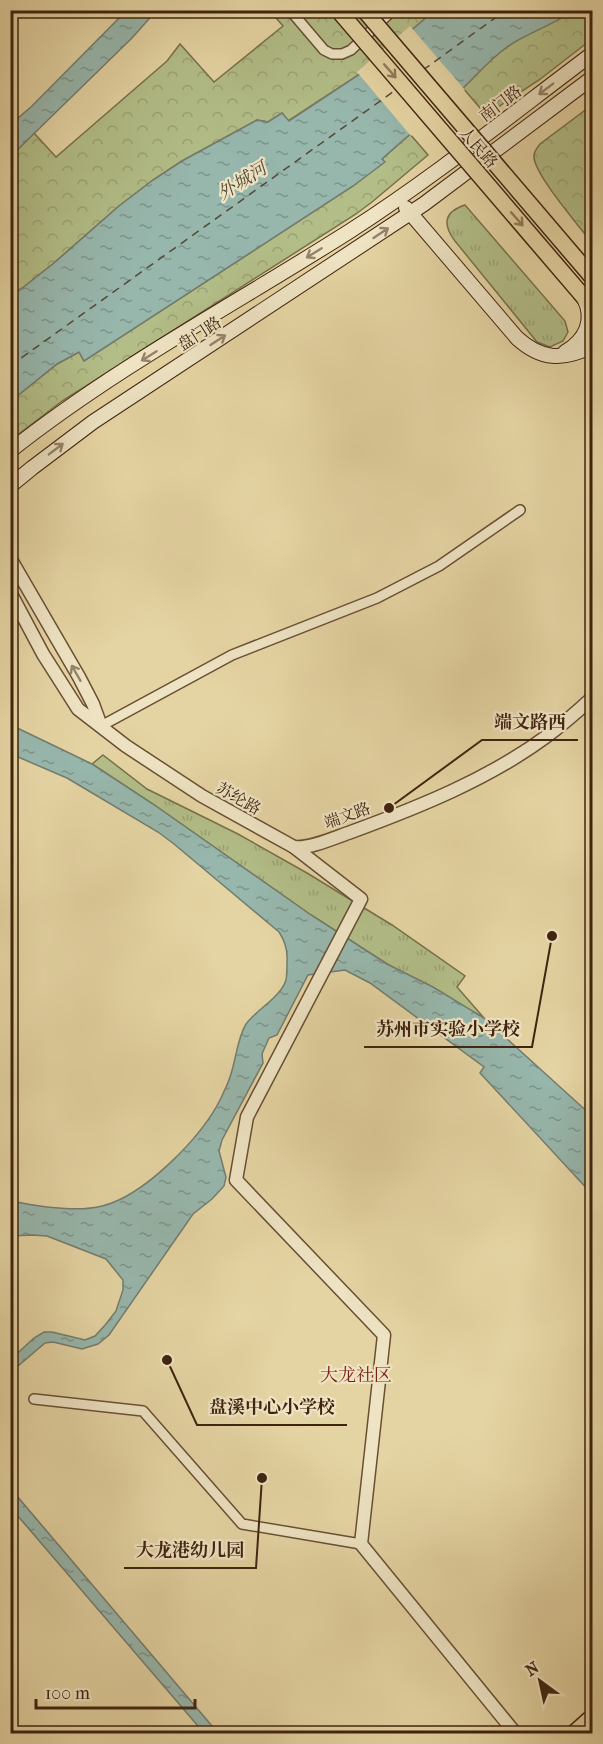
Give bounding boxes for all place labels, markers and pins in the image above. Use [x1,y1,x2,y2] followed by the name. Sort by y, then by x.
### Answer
[482,704,578,740] callout: 端文路西
[364,1011,532,1047] callout: 苏州市实验小学校
[197,1389,347,1425] callout: 盘溪中心小学校
[124,1532,256,1568] callout: 大龙港幼儿园

